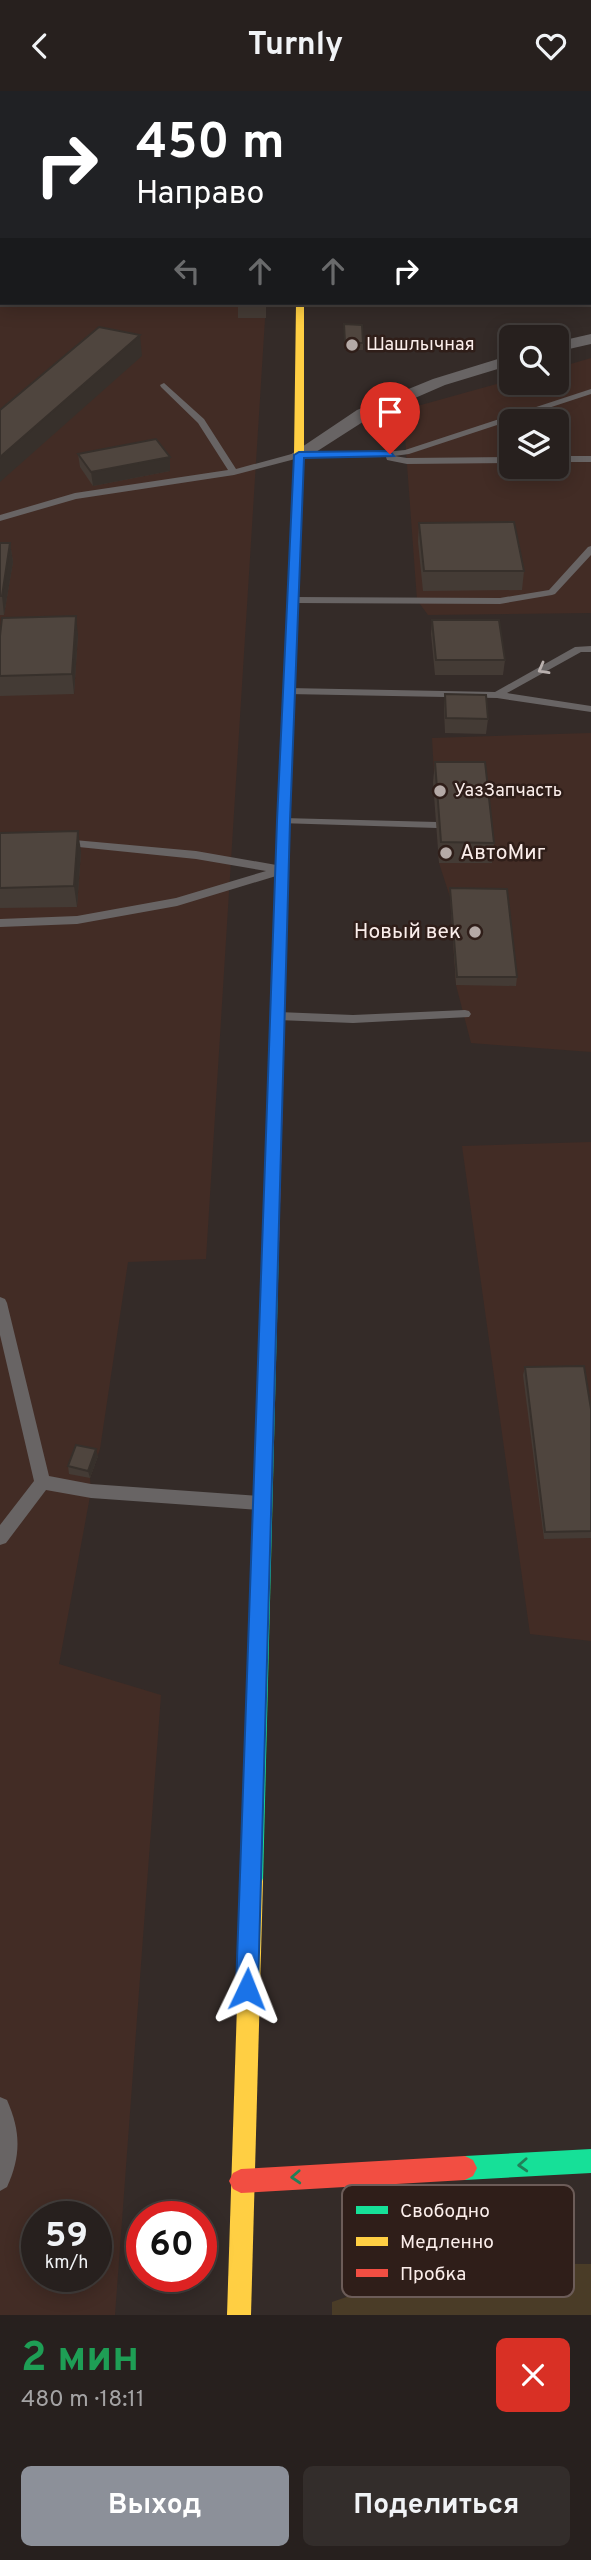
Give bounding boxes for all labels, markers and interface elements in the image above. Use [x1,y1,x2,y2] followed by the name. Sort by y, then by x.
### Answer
[248,26,343,66] text: Turnly
[21,27,59,65] icon: back
[532,27,570,65] icon: heart
[136,114,285,176] text: 450 m
[21,119,112,210] icon: right
[136,175,264,215] text: Направо
[168,252,206,290] icon: left
[241,252,279,290] icon: ahead
[314,252,352,290] icon: ahead
[387,252,425,290] icon: right
[499,325,569,479] map controls
[499,325,569,395] button: search
[366,334,475,357] place label: Шашлычная
[344,337,360,353] marker: Шашлычная
[360,382,420,454] pin
[371,393,409,431] icon: arrive
[499,409,569,479] button: layers
[538,661,551,674] one-way arrow
[454,780,562,803] place label: УазЗапчасть
[432,783,448,799] marker: УазЗапчасть
[460,840,546,867] place label: АвтоМиг
[438,845,454,861] marker: АвтоМиг
[354,919,461,946] place label: Новый век
[467,924,483,940] marker: Новый век
[210,1952,284,2026] position arrow
[517,2157,528,2172] one-way arrow
[290,2170,301,2185] one-way arrow
[342,2185,574,2297] legend
[400,2200,490,2224] text: Свободно
[126,2201,217,2292] speed limit sign: 60
[45,2215,88,2259] text: 59
[400,2231,494,2255] text: Медленно
[45,2252,88,2275] text: km/h
[400,2263,466,2287] text: Пробка
[21,2333,139,2386] text: 2 мин
[496,2338,570,2412] button: close
[21,2386,145,2415] text: 480 m · 18:11
[21,2466,289,2546] button: Выход
[303,2466,570,2546] button: Поделиться

